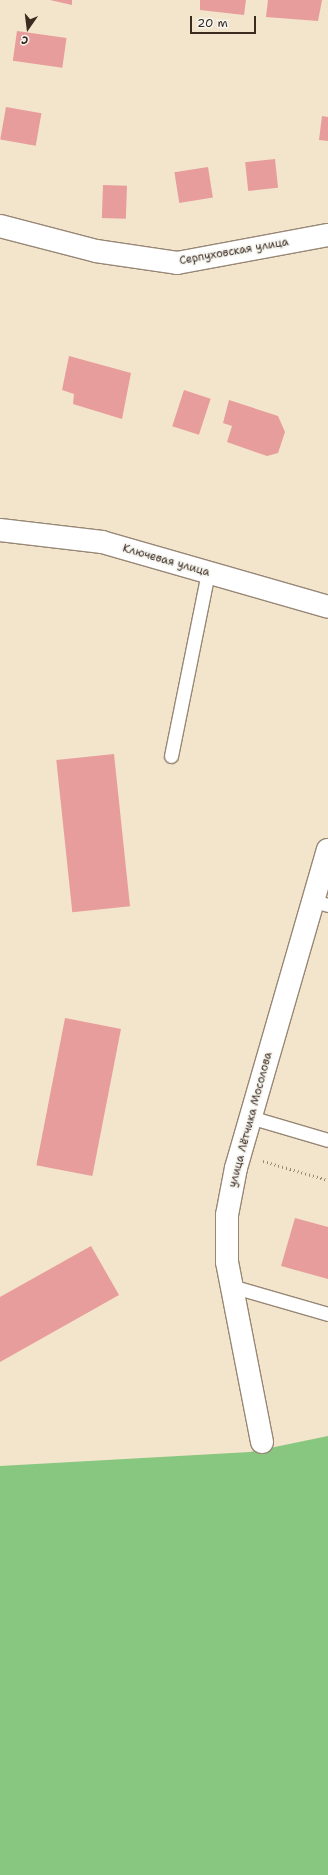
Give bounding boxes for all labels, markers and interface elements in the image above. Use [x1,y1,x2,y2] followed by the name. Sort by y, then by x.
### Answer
[8,8,48,48] north arrow
[192,8,258,34] scale bar
[197,15,228,31] text: 20 m
[20,32,30,48] text: С
[178,236,290,268] street label: Серпуховская улица
[121,542,211,580] street label: Ключевая улица
[227,1051,275,1189] street label: улица Лётчика Мосолова

